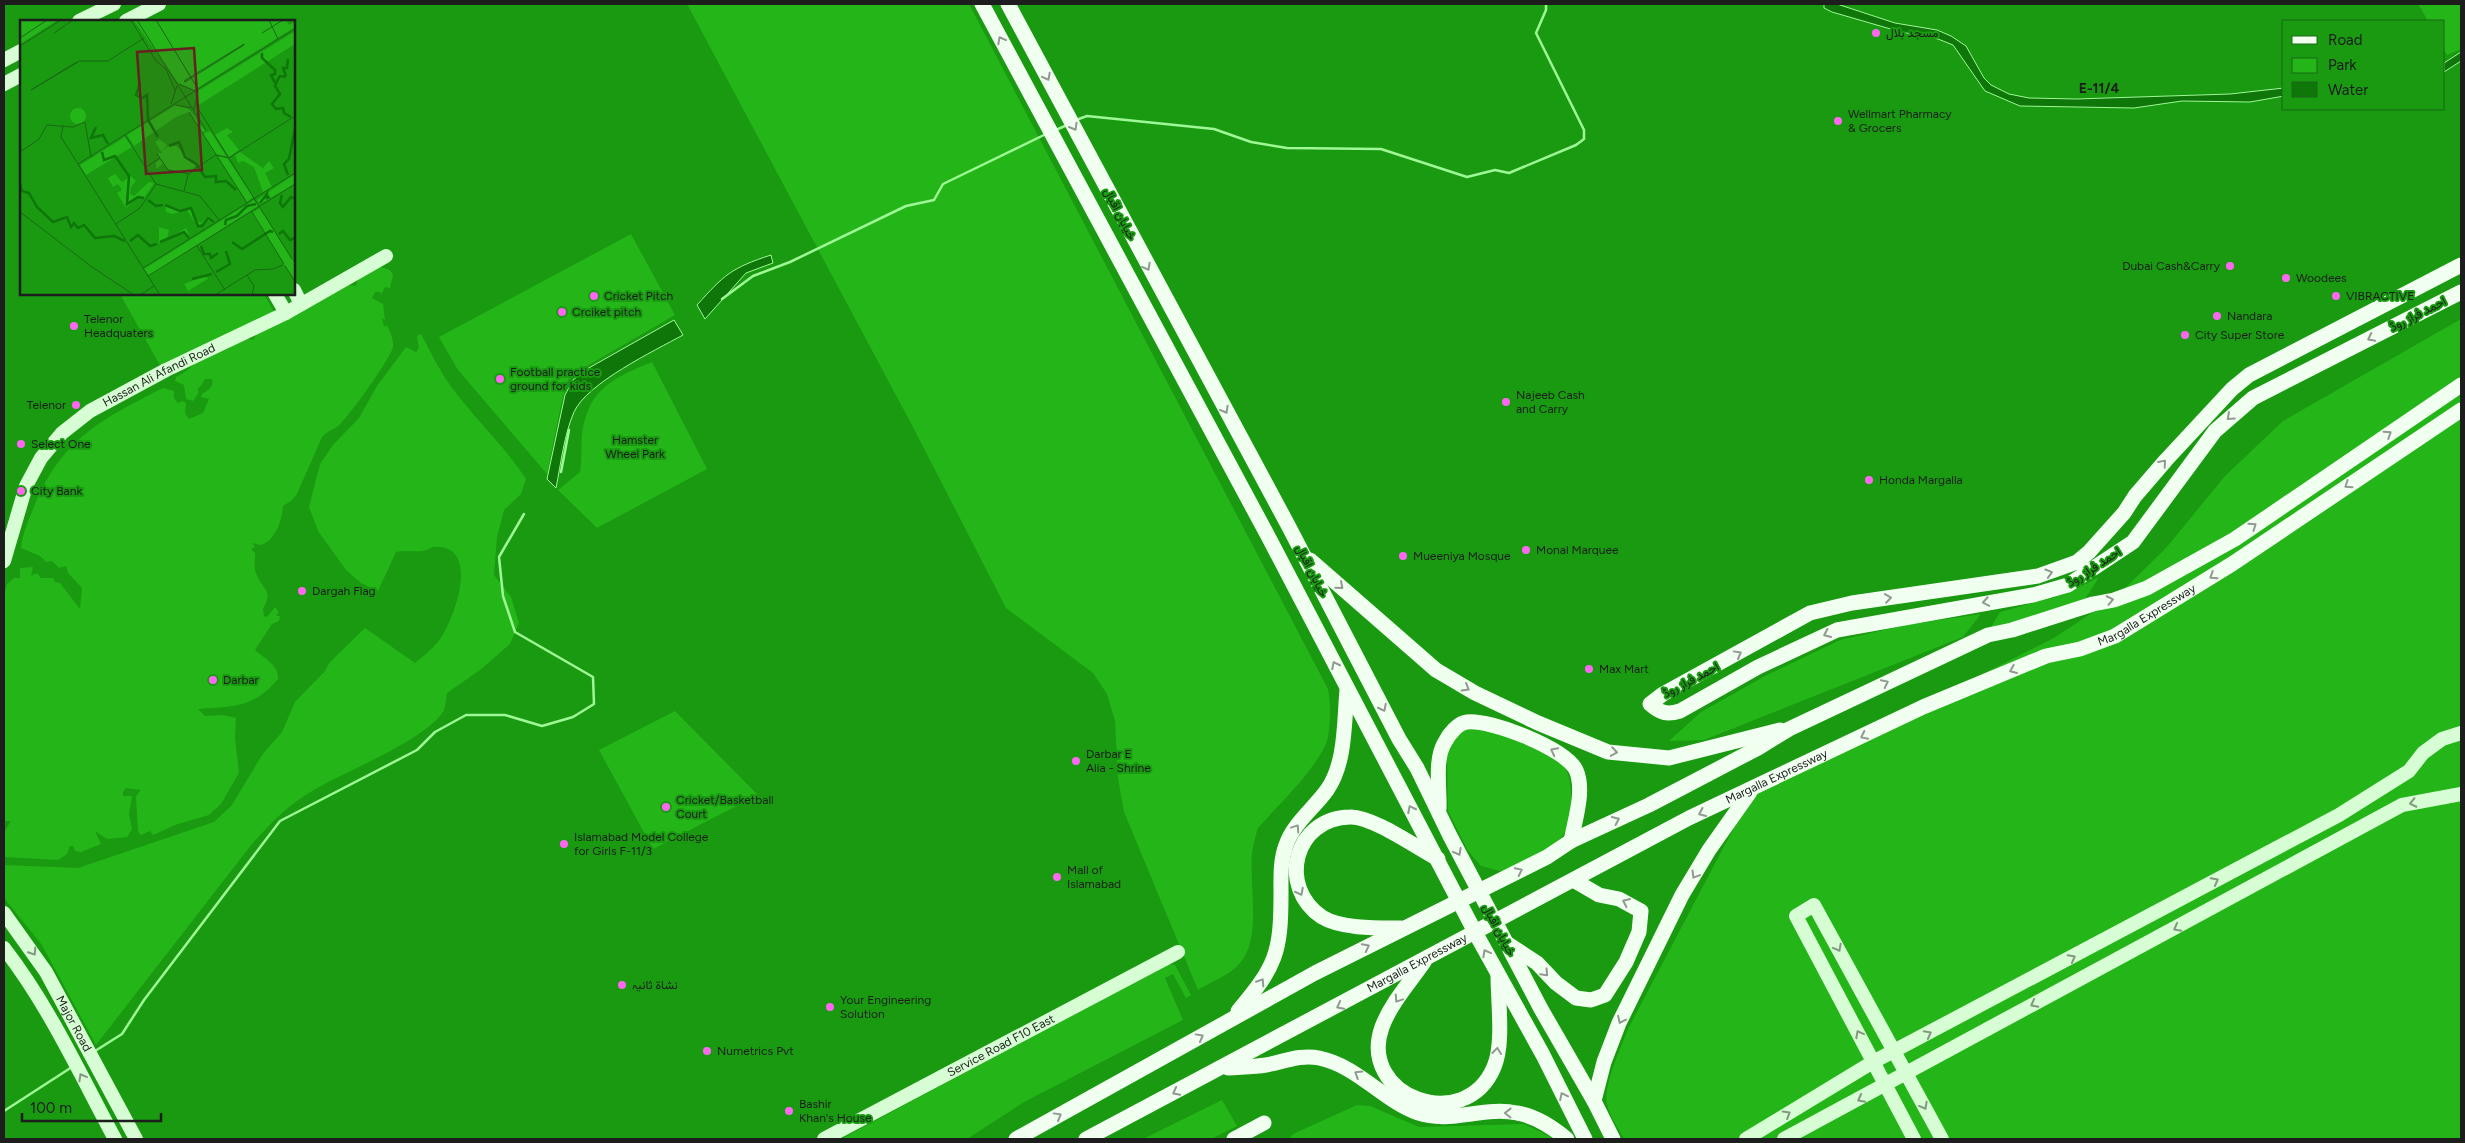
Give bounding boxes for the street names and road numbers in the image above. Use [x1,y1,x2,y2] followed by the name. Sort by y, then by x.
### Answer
[1100,186,1139,243] street label: خیابان اقبال
[2388,294,2449,335] street label: احمد فراز روڈ
[100,341,218,410] street label: Hassan Ali Afandi Road
[1292,543,1331,600] street label: خیابان اقبال
[2065,544,2124,590] street label: احمد فراز روڈ
[2096,581,2199,649] street label: Margalla Expressway
[1661,659,1722,701] street label: احمد فراز روڈ
[1723,746,1830,807] street label: Margalla Expressway
[1479,902,1518,959] street label: خیابان اقبال
[1365,930,1470,995] street label: Margalla Expressway
[53,993,94,1054] street label: Major Road
[945,1011,1057,1080] street label: Service Road F10 East

